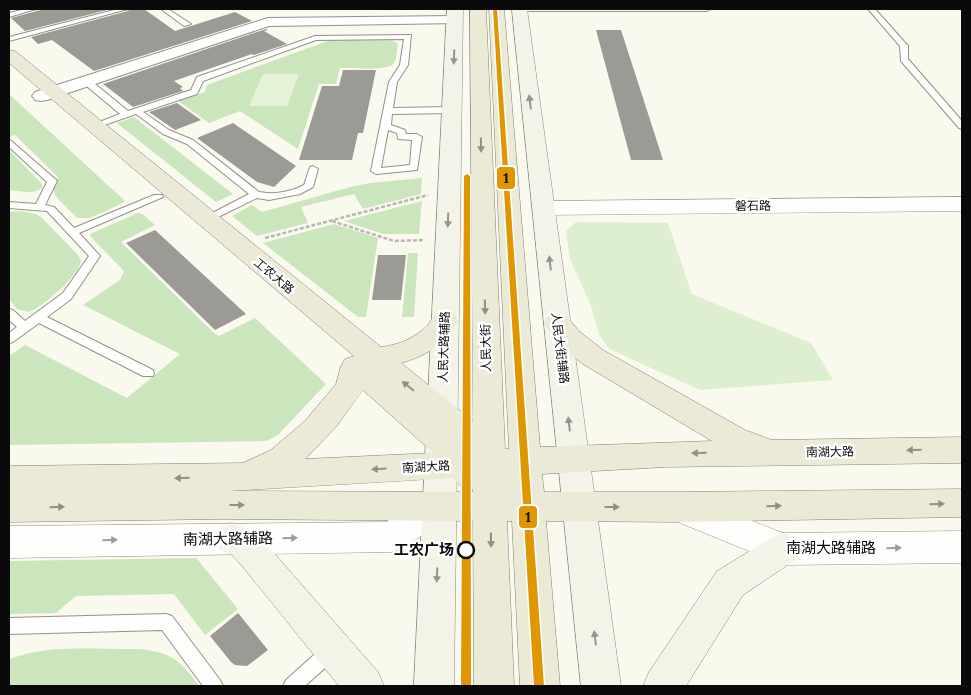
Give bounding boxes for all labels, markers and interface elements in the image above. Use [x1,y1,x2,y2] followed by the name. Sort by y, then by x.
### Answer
[449,50,457,66] one-way arrow
[526,93,534,109] one-way arrow
[477,137,485,153] one-way arrow
[496,166,516,190] line badge: 1
[503,169,509,187] text: 1
[735,198,771,213] street label: 磐石路
[444,212,452,228] one-way arrow
[251,254,298,297] street label: 工农大路
[546,255,554,271] one-way arrow
[481,300,489,316] one-way arrow
[435,311,452,383] street label: 人民大路辅路
[549,311,572,385] street label: 人民大街辅路
[478,324,493,372] street label: 人民大街
[402,381,415,392] one-way arrow
[565,416,573,432] one-way arrow
[806,444,854,459] street label: 南湖大路
[905,447,921,455] one-way arrow
[690,450,706,458] one-way arrow
[402,458,450,475] street label: 南湖大路
[371,465,387,473] one-way arrow
[173,474,189,482] one-way arrow
[929,499,945,507] one-way arrow
[230,501,246,509] one-way arrow
[766,502,782,510] one-way arrow
[50,503,66,511] one-way arrow
[604,503,620,511] one-way arrow
[518,505,538,529] line badge: 1
[525,508,531,526] text: 1
[183,528,273,549] street label: 南湖大路辅路
[487,532,495,548] one-way arrow
[282,534,298,542] one-way arrow
[102,536,118,544] one-way arrow
[786,538,876,557] street label: 南湖大路辅路
[394,540,454,559] place label: 工农广场
[457,541,475,559] marker: 工农广场
[886,544,902,552] one-way arrow
[433,567,441,583] one-way arrow
[591,630,599,646] one-way arrow

